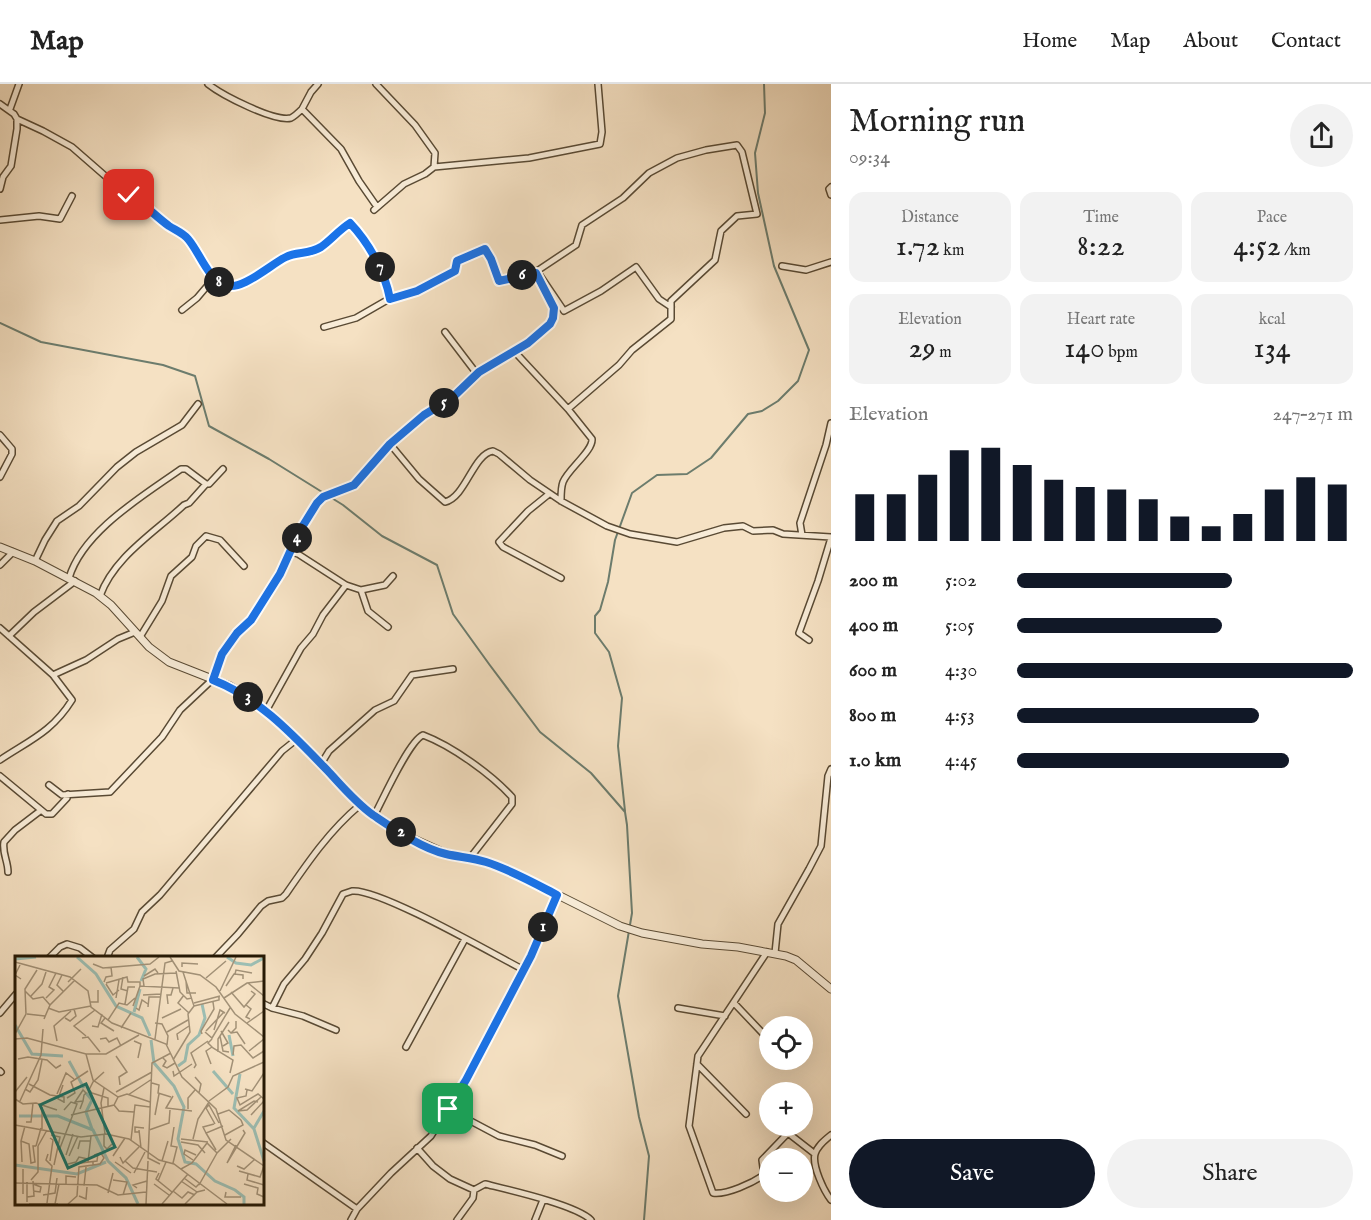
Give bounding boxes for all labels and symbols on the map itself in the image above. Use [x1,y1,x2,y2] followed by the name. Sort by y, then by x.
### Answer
[103,169,154,220] pin
[365,252,395,282] pin: 7
[507,260,537,290] pin: 6
[204,267,234,297] pin: 8
[429,388,459,418] pin: 5
[282,523,312,553] pin: 4
[233,682,263,712] pin: 3
[386,817,416,847] pin: 2
[528,912,558,942] pin: 1
[15,956,264,1205] inset map
[422,1083,473,1134] pin

